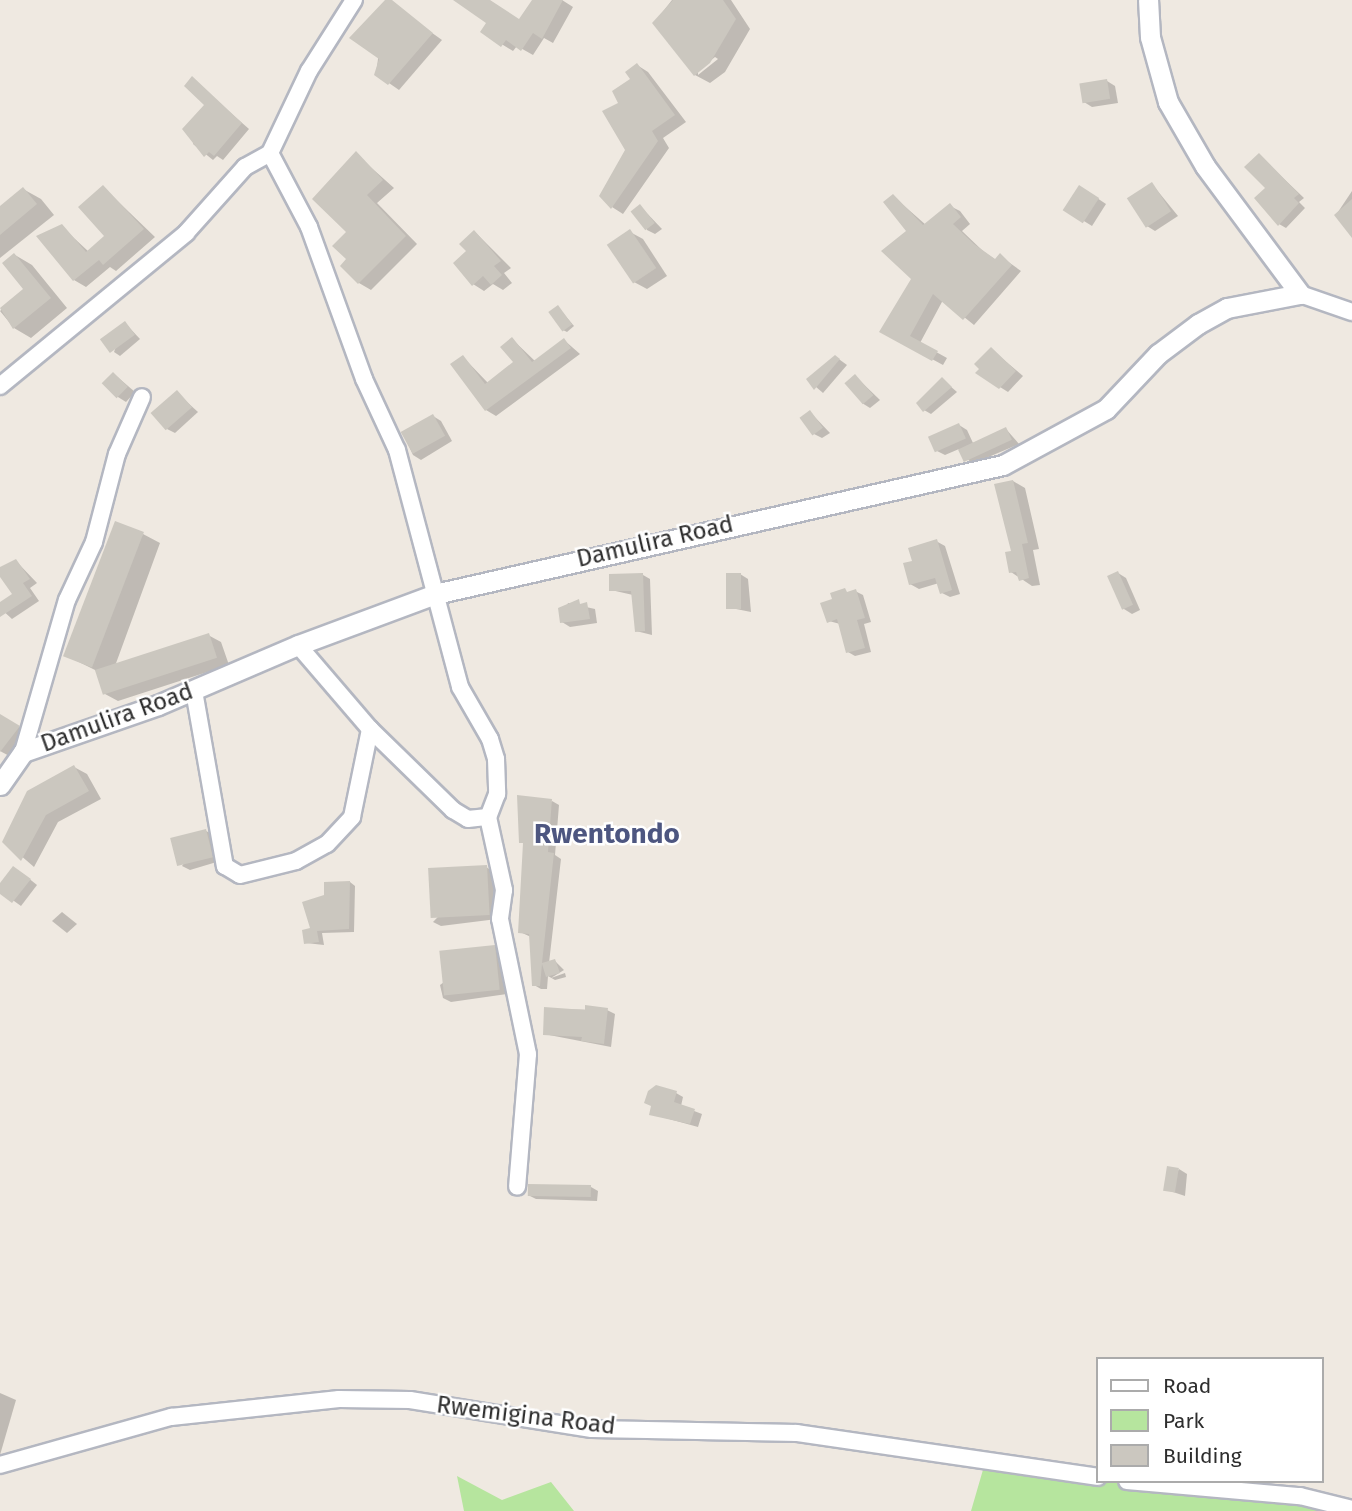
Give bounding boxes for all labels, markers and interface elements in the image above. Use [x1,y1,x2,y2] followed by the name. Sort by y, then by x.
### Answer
[574,510,736,574] street label: Damulira Road
[37,677,197,759] street label: Damulira Road
[534,817,680,851] district label: Rwentondo
[1096,1357,1324,1483] legend
[1163,1373,1211,1399] text: Road
[435,1391,617,1441] street label: Rwemigina Road
[1163,1408,1204,1434] text: Park
[1163,1443,1242,1469] text: Building

